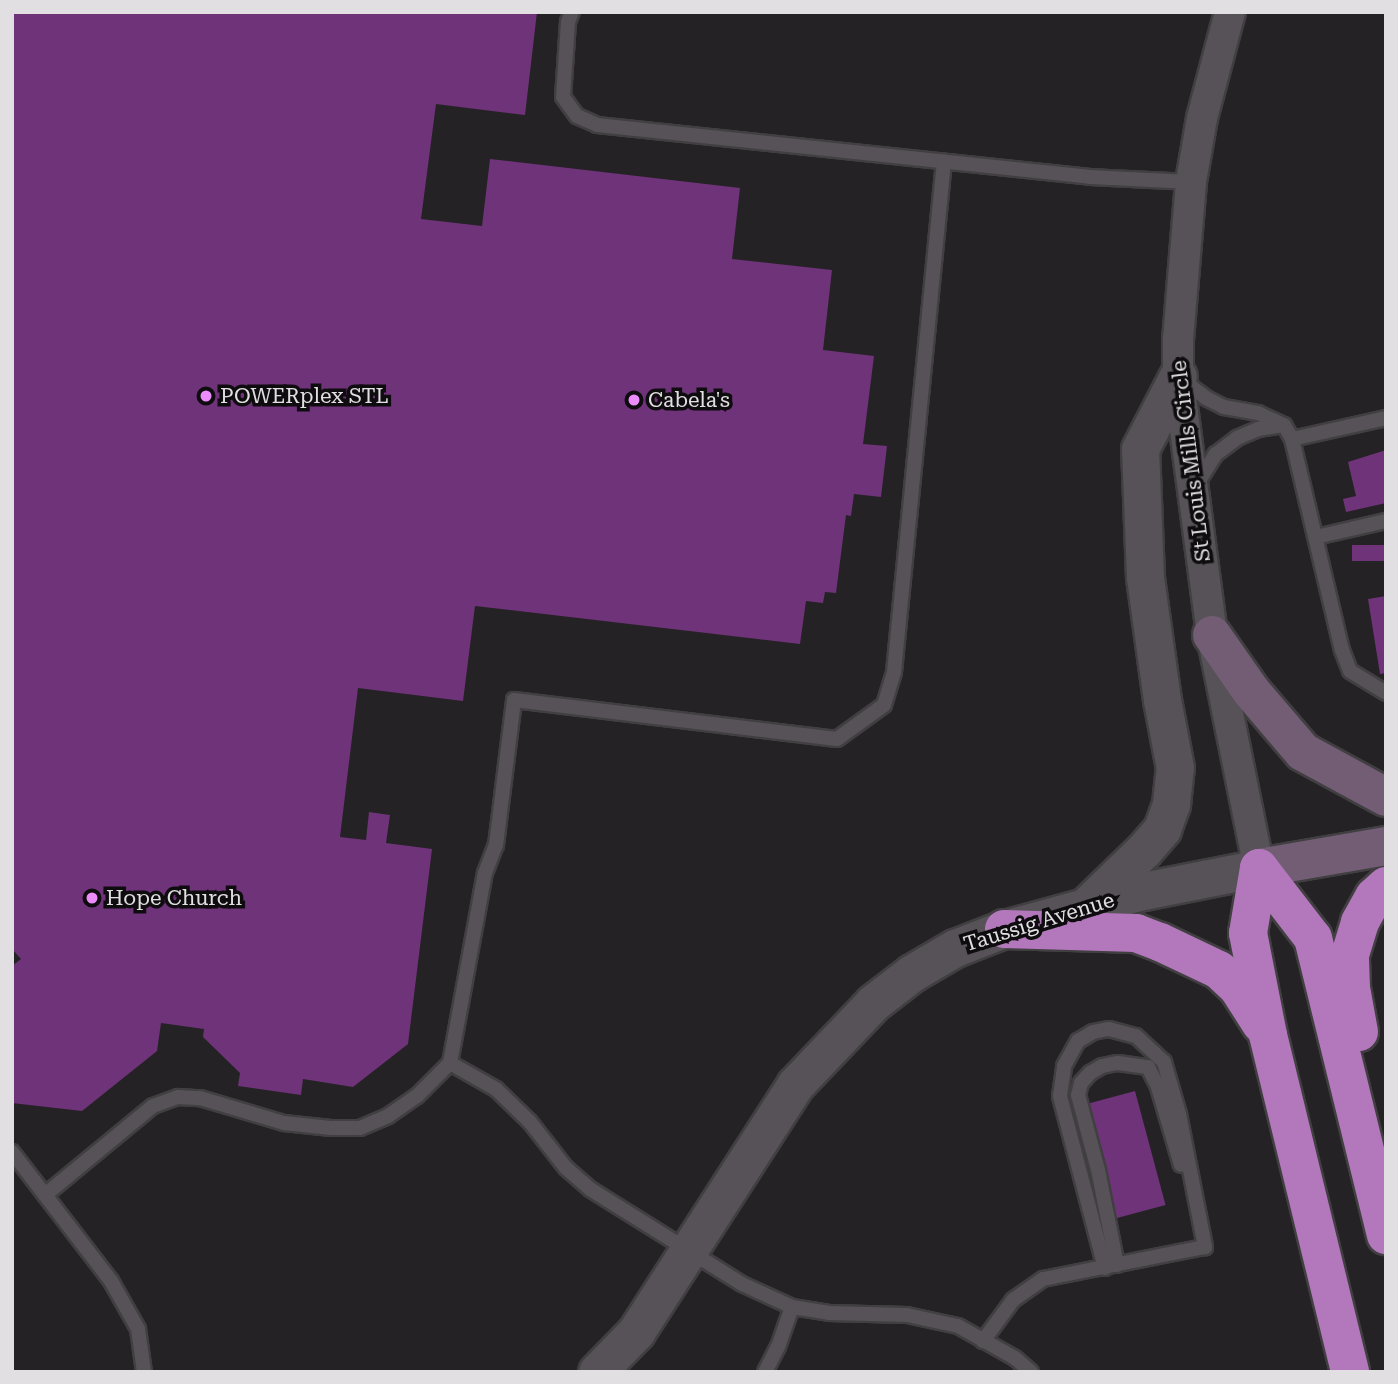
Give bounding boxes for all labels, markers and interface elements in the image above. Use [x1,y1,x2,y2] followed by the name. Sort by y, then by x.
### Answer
[1166,359,1216,563] street label: St Louis Mills Circle
[220,383,389,409] place label: POWERplex STL
[648,387,730,413] place label: Cabela's
[198,388,214,404] marker: POWERplex STL
[626,392,642,408] marker: Cabela's
[106,885,242,911] place label: Hope Church
[961,887,1117,957] street label: Taussig Avenue
[84,890,100,906] marker: Hope Church

